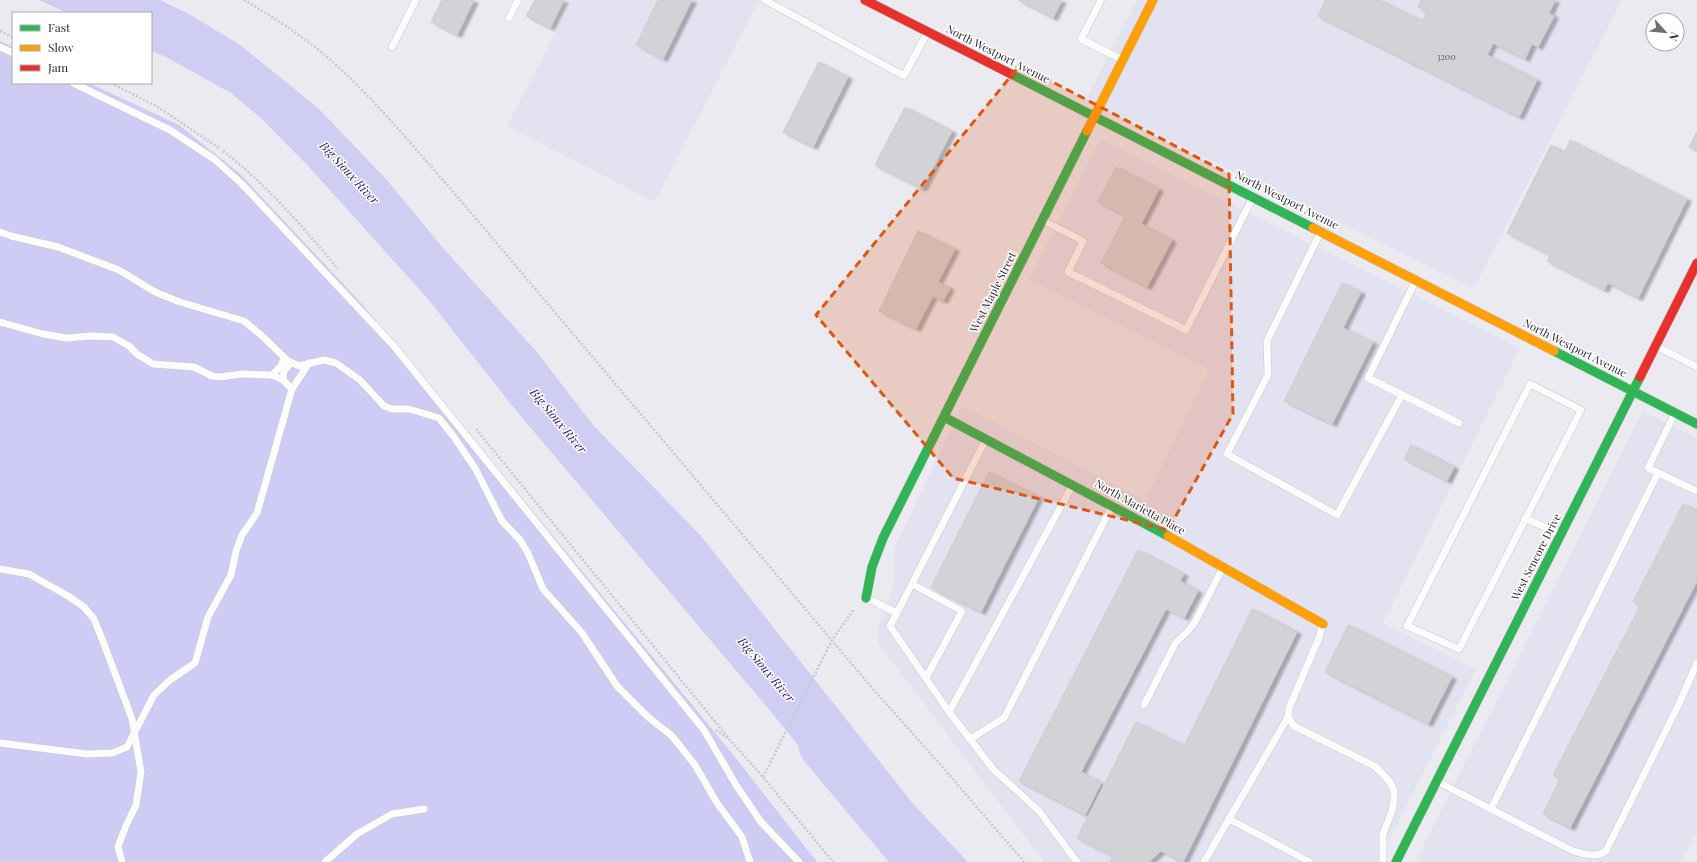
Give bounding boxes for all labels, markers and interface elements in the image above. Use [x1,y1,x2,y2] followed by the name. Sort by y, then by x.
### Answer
[12,12,152,84] legend
[1645,12,1685,52] north arrow
[48,19,71,35] text: Fast
[944,21,1053,86] street label: North Westport Avenue
[1666,30,1683,44] text: N
[48,39,74,55] text: Slow
[1436,50,1456,62] house number: 3200
[47,59,69,75] text: Jam
[316,137,384,208] water label: Big Sioux River
[1233,167,1342,232] street label: North Westport Avenue
[965,249,1019,335] street label: West Maple Street
[1521,315,1630,380] street label: North Westport Avenue
[526,384,591,457] water label: Big Sioux River
[1092,475,1189,538] street label: North Marietta Place
[1507,510,1564,604] street label: West Sencore Drive
[734,633,799,706] water label: Big Sioux River

